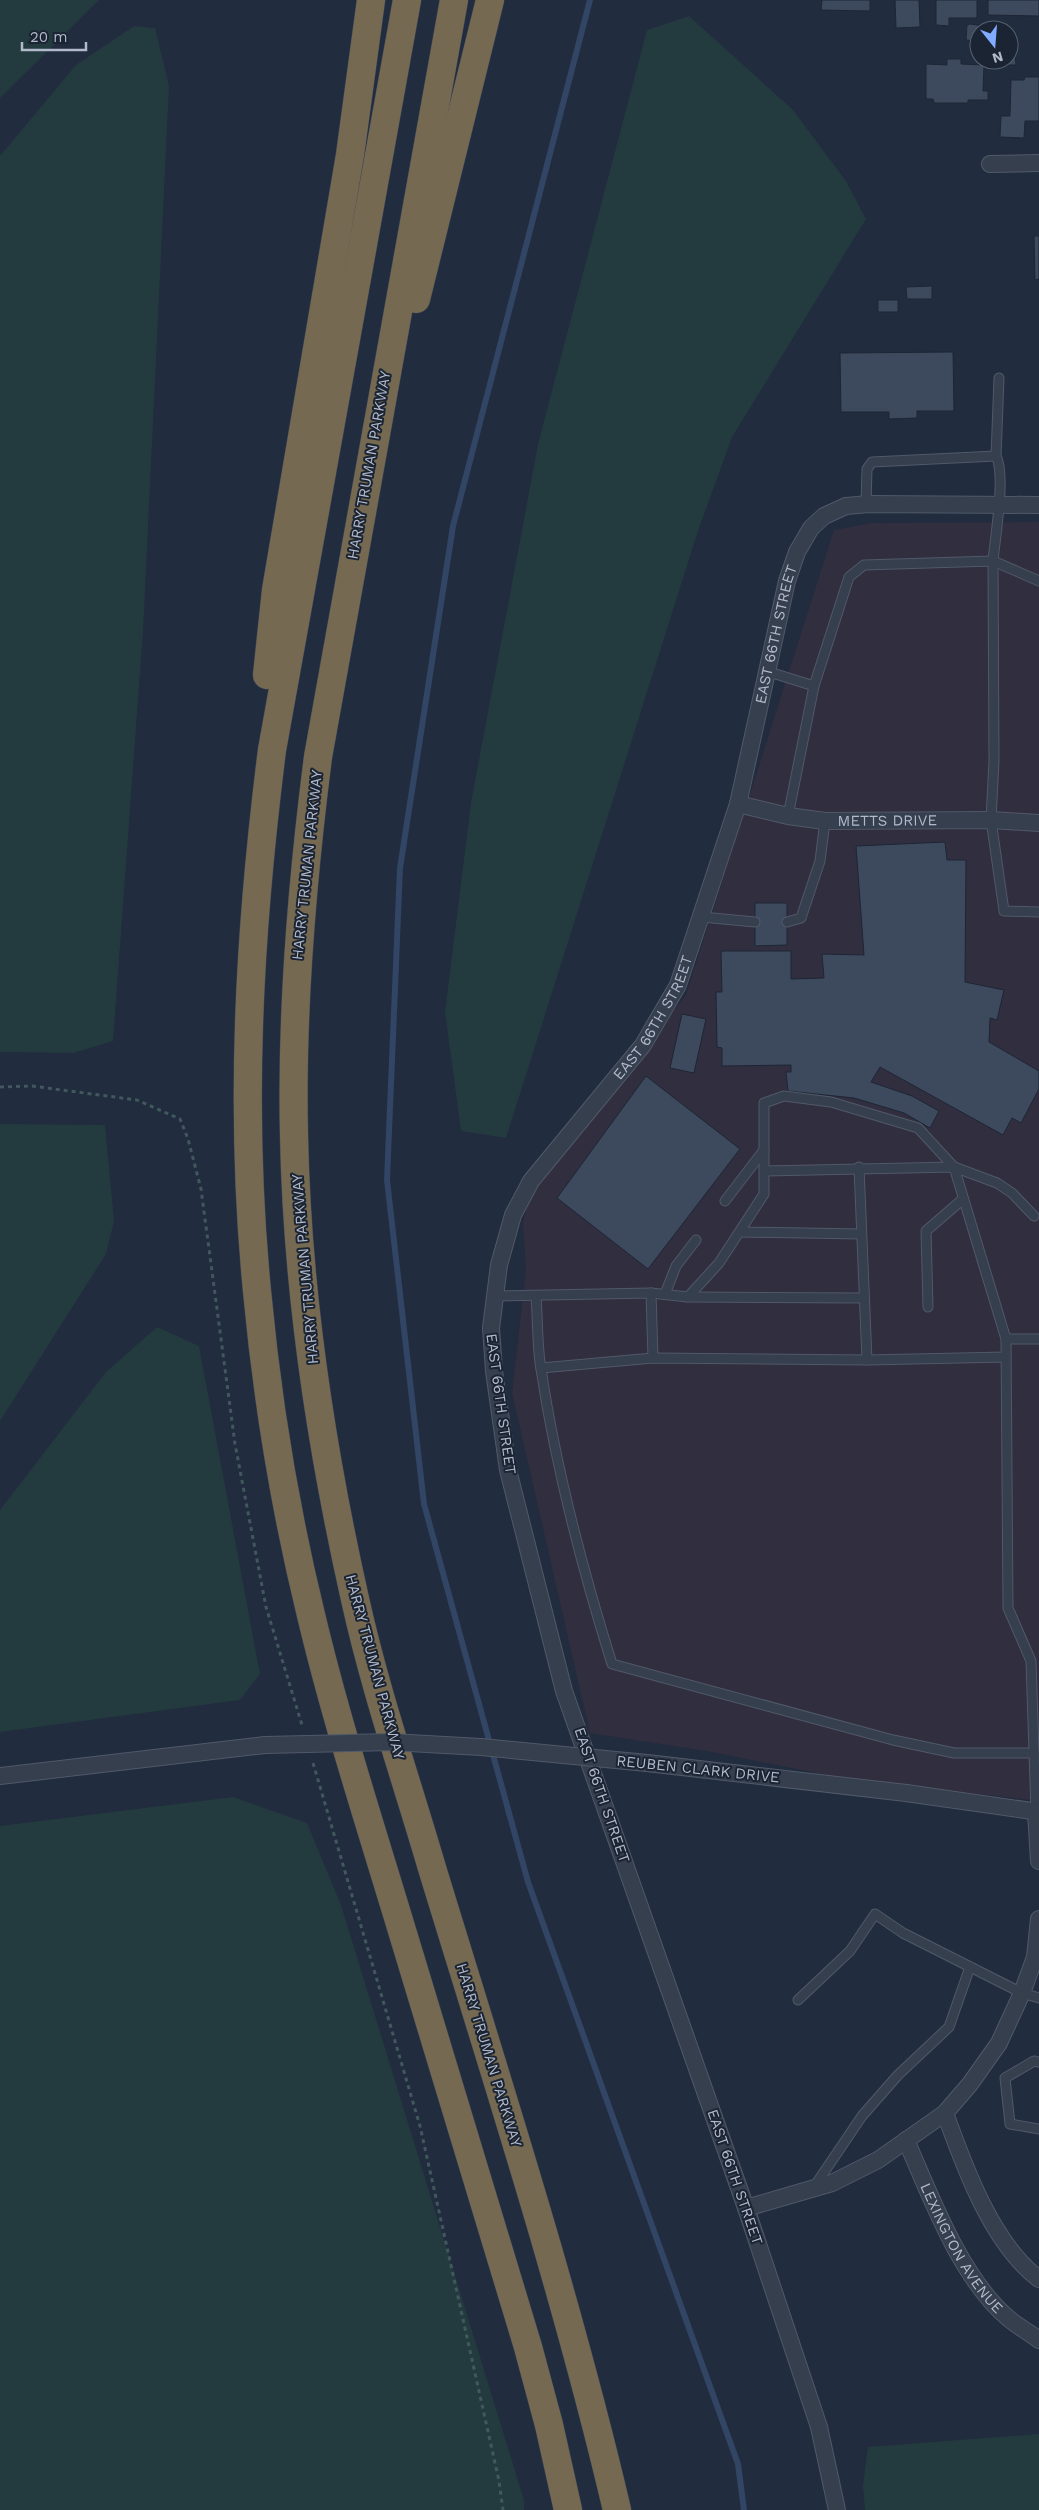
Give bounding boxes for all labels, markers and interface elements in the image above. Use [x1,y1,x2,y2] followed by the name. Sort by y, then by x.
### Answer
[22,20,86,52] scale bar
[969,20,1019,70] north arrow
[30,28,68,46] text: 20 m
[991,48,1005,67] text: N
[344,369,395,561] street label: HARRY TRUMAN PARKWAY
[751,562,801,706] street label: EAST 66TH STREET
[288,769,326,961] street label: HARRY TRUMAN PARKWAY
[837,811,937,830] street label: METTS DRIVE
[609,953,696,1083] street label: EAST 66TH STREET
[288,1173,322,1365] street label: HARRY TRUMAN PARKWAY
[482,1332,520,1476] street label: EAST 66TH STREET
[342,1572,409,1762] street label: HARRY TRUMAN PARKWAY
[570,1725,634,1865] street label: EAST 66TH STREET
[615,1751,781,1787] street label: REUBEN CLARK DRIVE
[452,1961,526,2149] street label: HARRY TRUMAN PARKWAY
[703,2107,767,2247] street label: EAST 66TH STREET
[916,2180,1007,2317] street label: LEXINGTON AVENUE

